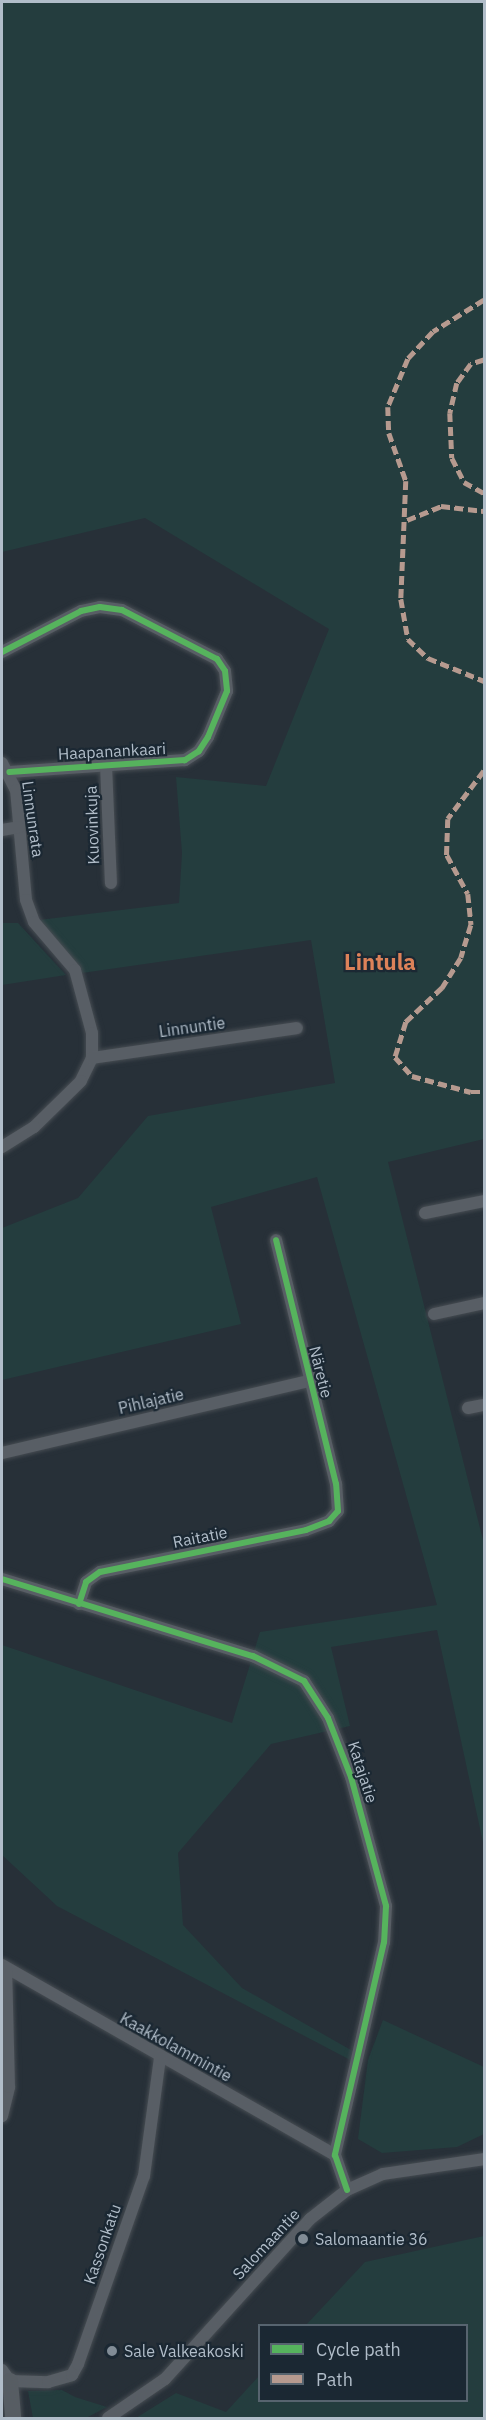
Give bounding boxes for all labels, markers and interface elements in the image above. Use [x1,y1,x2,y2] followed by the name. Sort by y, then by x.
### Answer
[57,739,167,763] street label: Haapanankaari
[18,780,48,858] street label: Linnunrata
[81,785,103,865] street label: Kuovinkuja
[344,949,416,975] district label: Lintula
[158,1013,226,1041] street label: Linnuntie
[305,1344,337,1400] street label: Näretie
[116,1384,186,1418] street label: Pihlajatie
[171,1522,229,1552] street label: Raitatie
[344,1739,382,1805] street label: Katajatie
[117,2008,235,2086] street label: Kaakkolammintie
[79,2201,125,2287] street label: Kassonkatu
[228,2205,304,2283] street label: Salomaantie
[315,2229,428,2249] place label: Salomaantie 36
[296,2232,310,2246] marker: Salomaantie 36
[258,2324,468,2402] legend
[316,2338,401,2361] text: Cycle path
[124,2341,244,2361] place label: Sale Valkeakoski
[105,2344,119,2358] marker: Sale Valkeakoski
[316,2368,353,2391] text: Path

